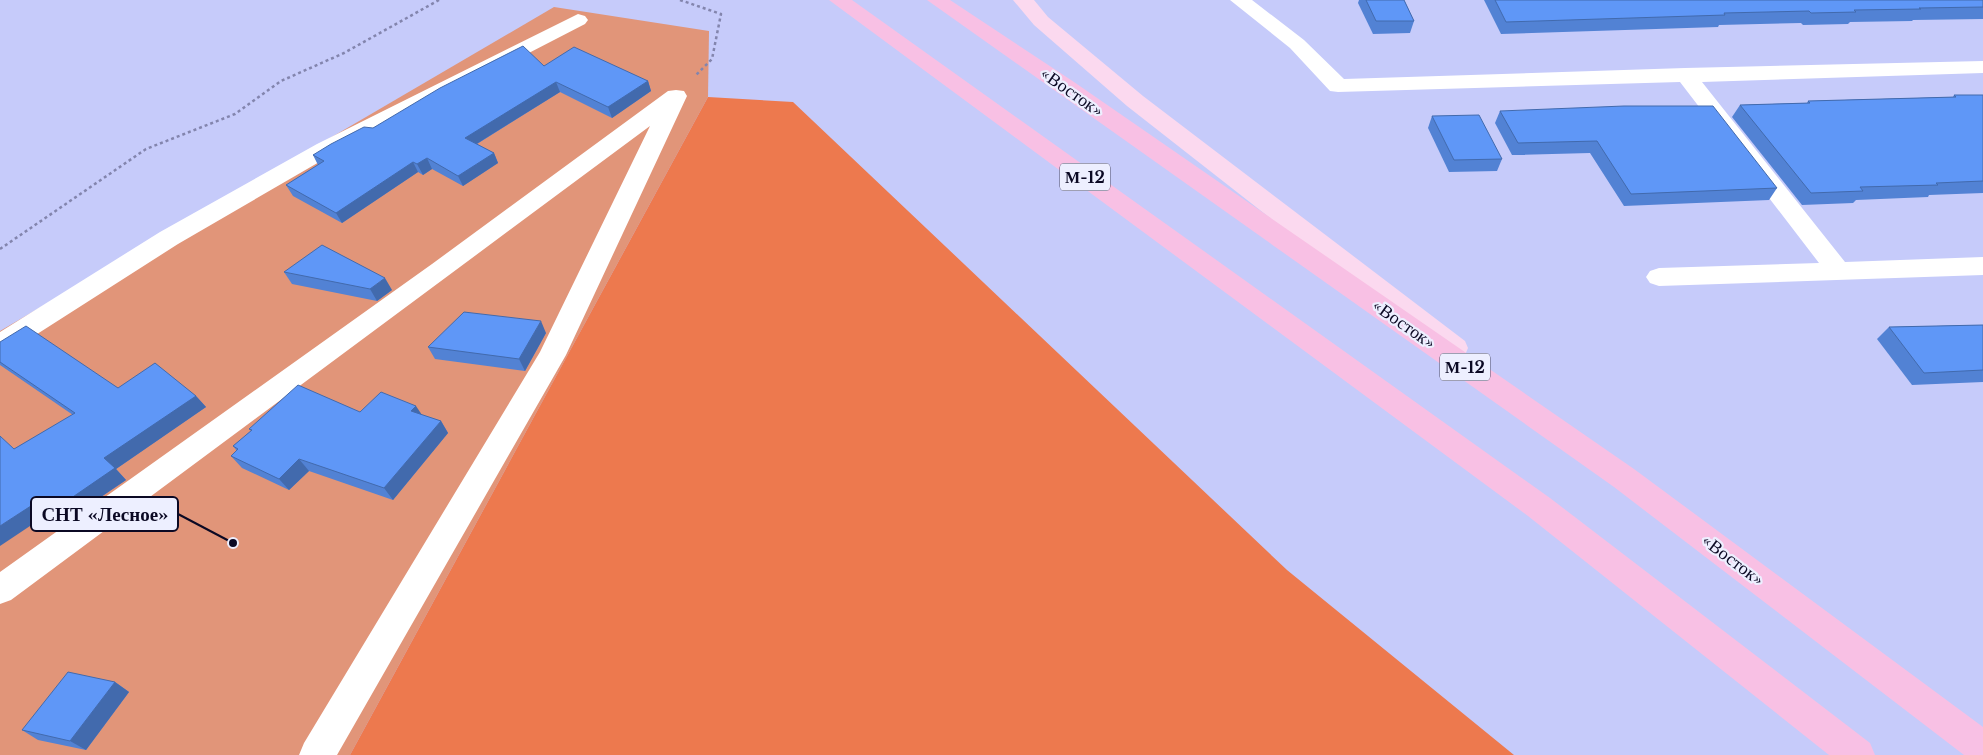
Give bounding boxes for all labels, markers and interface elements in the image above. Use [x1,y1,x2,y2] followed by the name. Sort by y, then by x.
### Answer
[1036,62,1108,122] street label: «Восток»
[1060,163,1110,190] road number: М-12
[1368,294,1440,354] street label: «Восток»
[1440,354,1490,381] road number: М-12
[31,497,178,531] callout: СНТ «Лесное»
[41,503,169,526] text: СНТ «Лесное»
[1697,529,1769,591] street label: «Восток»

